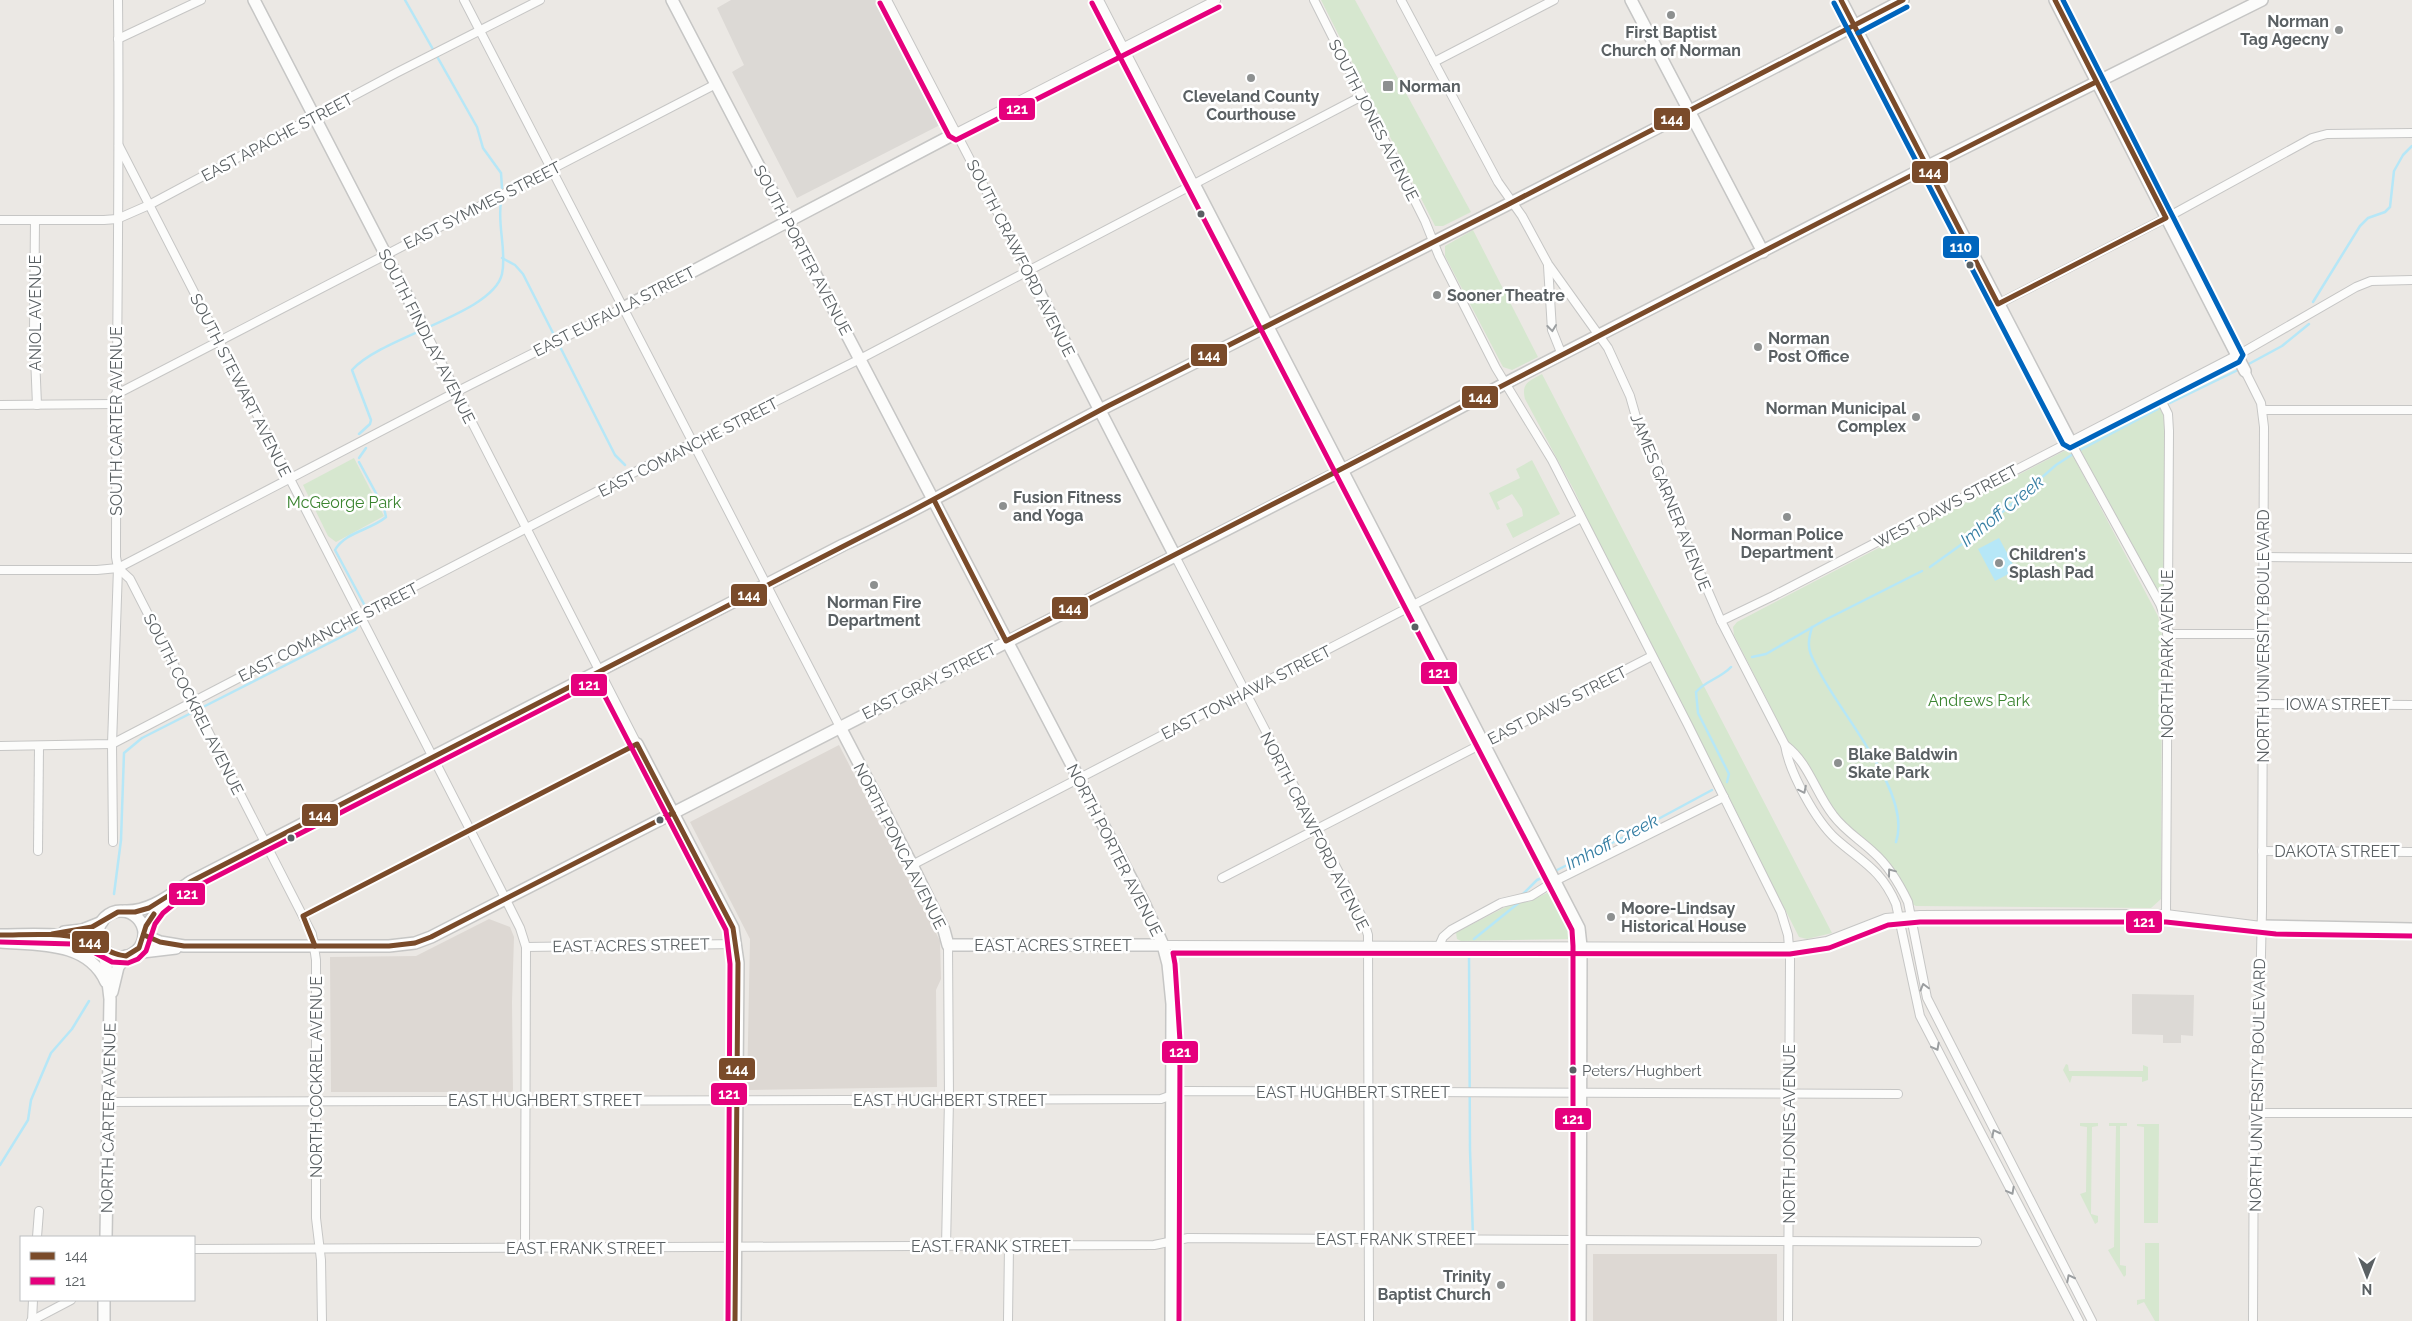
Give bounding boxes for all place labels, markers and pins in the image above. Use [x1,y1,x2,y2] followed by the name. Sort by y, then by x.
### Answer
[1665,9,1677,21] marker: First Baptist Church of Norman
[2240,12,2329,49] place label: Norman Tag Agecny
[1601,23,1741,60] place label: First Baptist Church of Norman
[2333,24,2345,36] marker: Norman Tag Agecny
[1245,72,1257,84] marker: Cleveland County Courthouse
[1399,77,1461,96] place label: Norman
[1381,79,1395,93] marker: Norman
[1183,87,1320,124] place label: Cleveland County Courthouse
[1196,209,1206,219] unlabelled marker
[1965,260,1975,270] unlabelled marker
[1447,286,1565,305] place label: Sooner Theatre
[1431,289,1443,301] marker: Sooner Theatre
[1768,329,1850,366] place label: Norman Post Office
[1752,341,1764,353] marker: Norman Post Office
[1765,399,1907,436] place label: Norman Municipal Complex
[1910,411,1922,423] marker: Norman Municipal Complex
[1013,488,1121,525] place label: Fusion Fitness and Yoga
[997,500,1009,512] marker: Fusion Fitness and Yoga
[1781,511,1793,523] marker: Norman Police Department
[1731,525,1844,562] place label: Norman Police Department
[2009,545,2094,582] place label: Children's Splash Pad
[1993,557,2005,569] marker: Children's Splash Pad
[868,579,880,591] marker: Norman Fire Department
[827,593,922,630] place label: Norman Fire Department
[1410,622,1420,632] unlabelled marker
[1848,745,1958,782] place label: Blake Baldwin Skate Park
[1832,757,1844,769] marker: Blake Baldwin Skate Park
[655,815,665,825] unlabelled marker
[286,833,296,843] unlabelled marker
[1621,899,1747,936] place label: Moore-Lindsay Historical House
[1605,911,1617,923] marker: Moore-Lindsay Historical House
[1582,1062,1702,1080] place label: Peters/Hughbert
[1568,1065,1578,1075] marker: Peters/Hughbert
[1378,1267,1491,1304] place label: Trinity Baptist Church
[1495,1279,1507,1291] marker: Trinity Baptist Church

